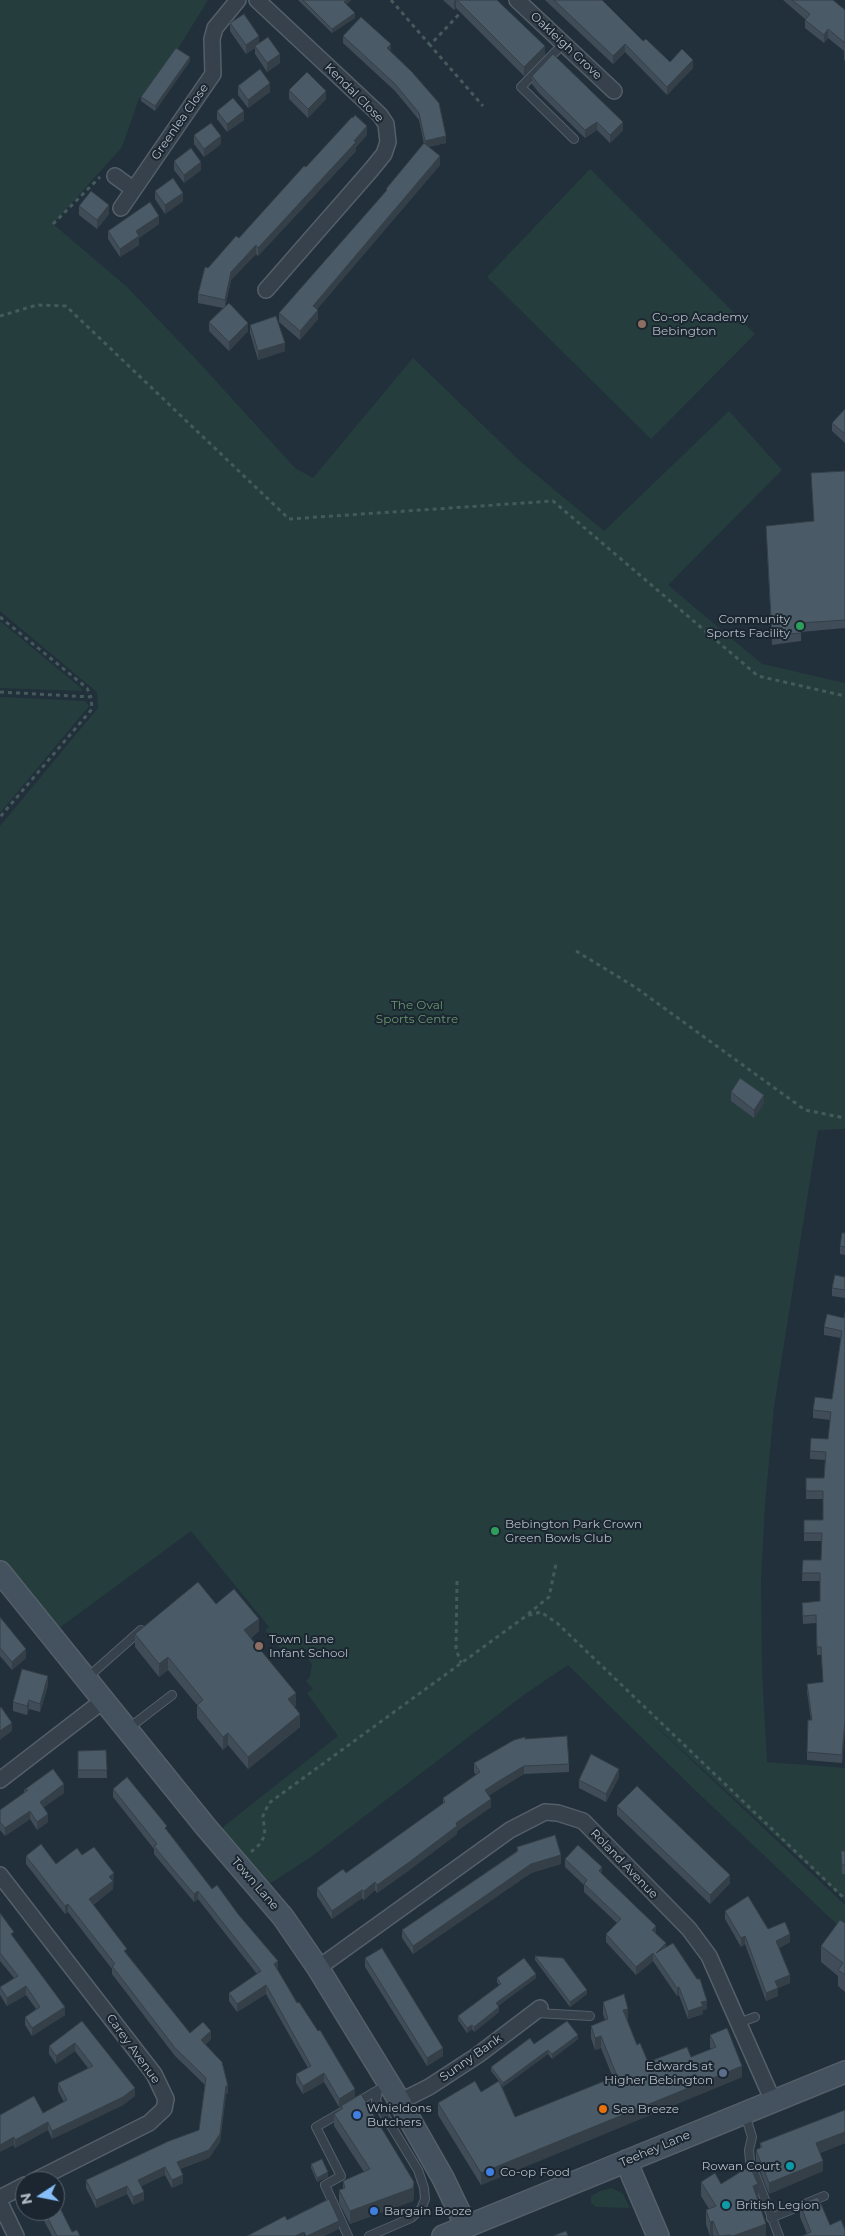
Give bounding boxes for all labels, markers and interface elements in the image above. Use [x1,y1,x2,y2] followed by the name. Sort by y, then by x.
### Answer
[527,9,605,83] street label: Oakleigh Grove
[321,60,387,126] street label: Kendal Close
[148,81,212,163] street label: Greenlea Close
[652,310,748,338] place label: Co-op Academy Bebington
[636,318,648,330] marker: Co-op Academy Bebington
[706,612,790,640] place label: Community Sports Facility
[794,620,806,632] marker: Community Sports Facility
[376,998,458,1026] park label: The Oval Sports Centre
[505,1517,642,1545] place label: Bebington Park Crown Green Bowls Club
[489,1525,501,1537] marker: Bebington Park Crown Green Bowls Club
[269,1632,348,1660] place label: Town Lane Infant School
[253,1640,265,1652] marker: Town Lane Infant School
[587,1826,661,1902] street label: Roland Avenue
[228,1855,282,1913] street label: Town Lane
[103,2011,163,2087] street label: Carey Avenue
[437,2031,505,2085] street label: Sunny Bank
[604,2059,713,2087] place label: Edwards at Higher Bebington
[717,2067,729,2079] marker: Edwards at Higher Bebington
[367,2101,432,2129] place label: Whieldons Butchers
[613,2102,679,2116] place label: Sea Breeze
[597,2103,609,2115] marker: Sea Breeze
[351,2109,363,2121] marker: Whieldons Butchers
[618,2128,692,2170] street label: Teehey Lane
[702,2159,780,2173] place label: Rowan Court
[784,2160,796,2172] marker: Rowan Court
[500,2165,570,2179] place label: Co-op Food
[484,2166,496,2178] marker: Co-op Food
[15,2171,65,2221] north arrow
[16,2191,36,2206] text: N
[736,2198,819,2212] place label: British Legion
[720,2199,732,2211] marker: British Legion
[384,2204,472,2218] place label: Bargain Booze
[368,2205,380,2217] marker: Bargain Booze

